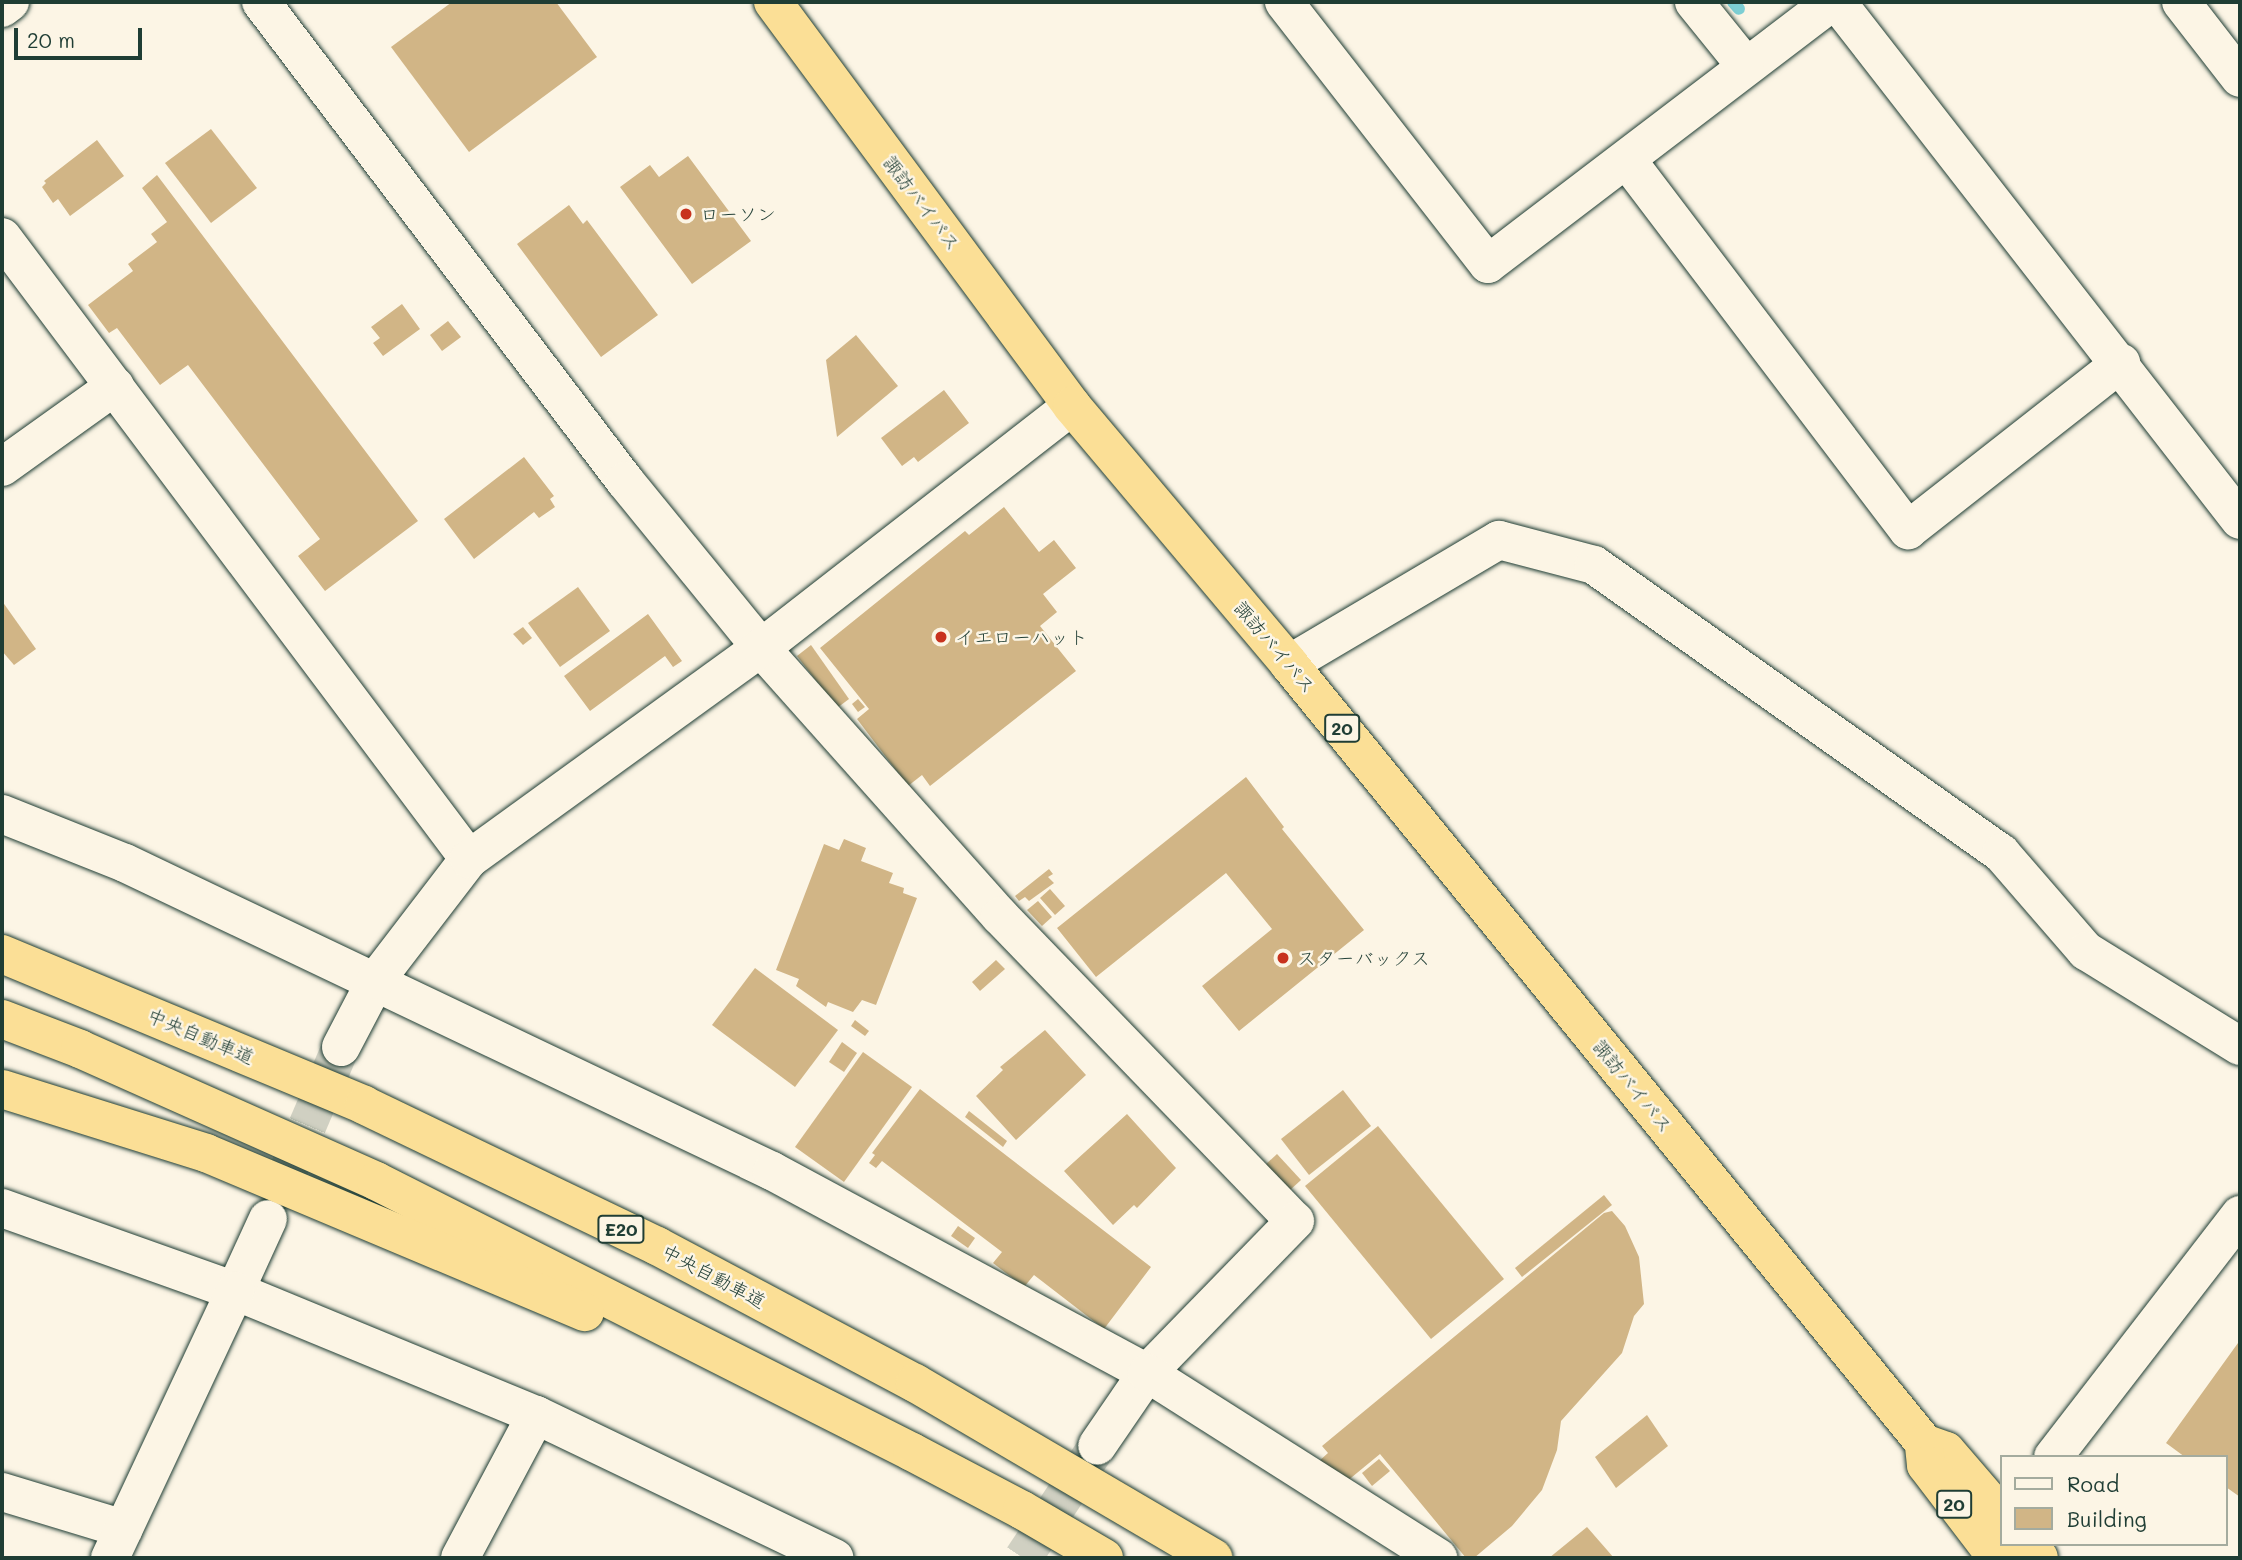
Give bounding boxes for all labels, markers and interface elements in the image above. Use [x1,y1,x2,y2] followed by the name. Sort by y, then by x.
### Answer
[18,14,145,58] scale bar
[27,26,75,53] text: 20 m
[879,151,965,255] street label: 諏訪バイパス
[700,203,776,225] place label: ローソン
[678,206,694,222] marker: ローソン
[1230,596,1320,698] street label: 諏訪バイパス
[955,626,1088,648] place label: イエローハット
[933,629,949,645] marker: イエローハット
[1323,714,1361,742] road number: 20
[1297,947,1430,969] place label: スターバックス
[1275,950,1291,966] marker: スターバックス
[144,1003,258,1069] street label: 中央自動車道
[1588,1035,1678,1137] street label: 諏訪バイパス
[596,1214,646,1244] road number: E20
[658,1239,770,1313] street label: 中央自動車道
[2000,1455,2228,1546] legend
[2067,1470,2119,1497] text: Road
[1935,1490,1973,1518] road number: 20
[2067,1505,2147,1532] text: Building

